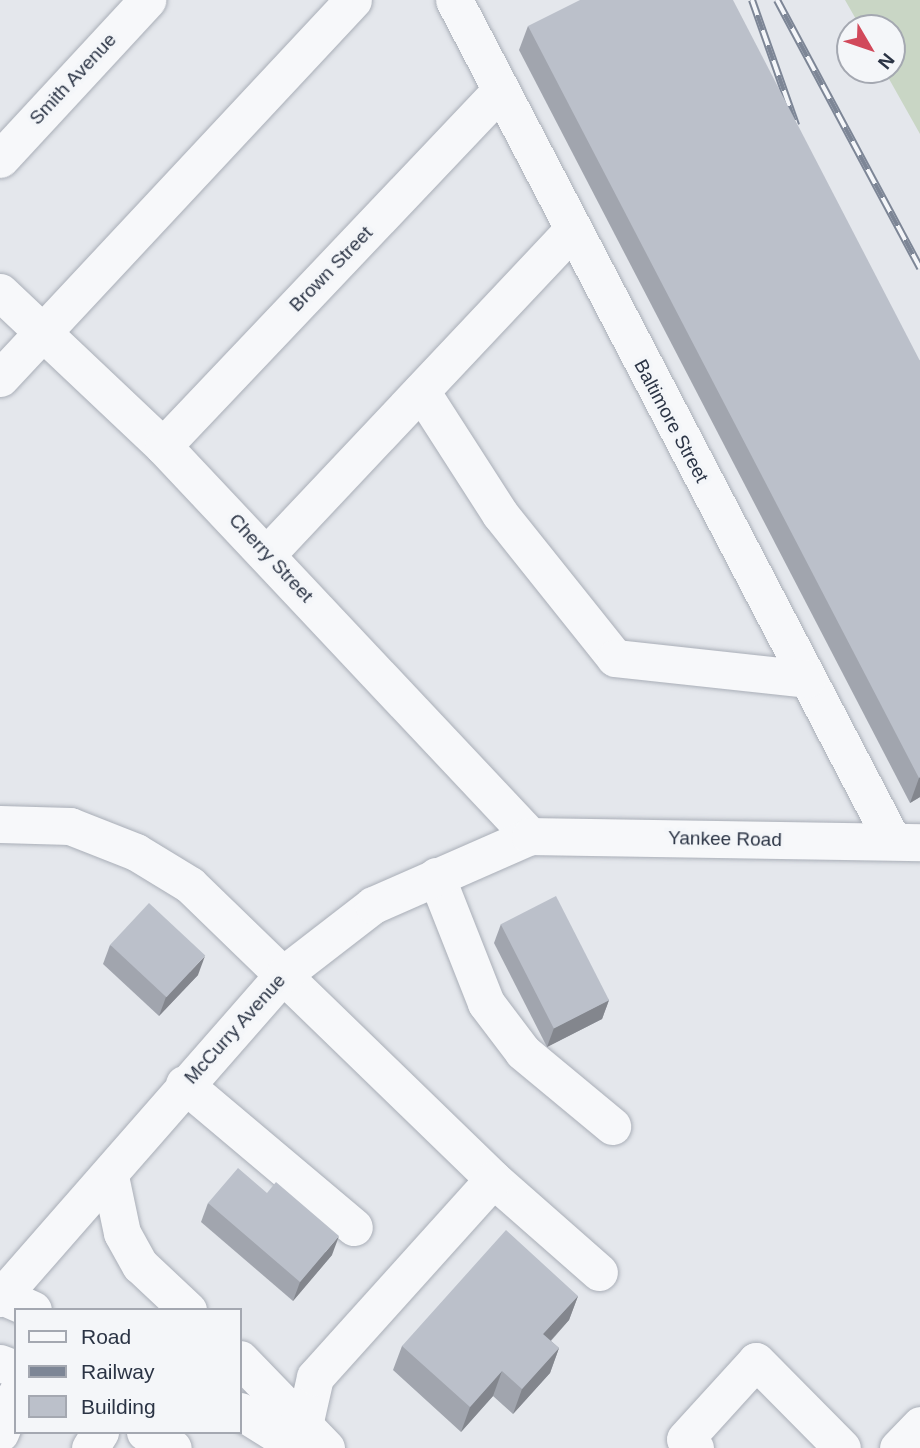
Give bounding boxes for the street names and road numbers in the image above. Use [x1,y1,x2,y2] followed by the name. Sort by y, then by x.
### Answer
[24,28,122,130] street label: Smith Avenue
[285,222,377,316] street label: Brown Street
[629,356,713,486] street label: Baltimore Street
[224,509,318,607] street label: Cherry Street
[668,827,782,851] street label: Yankee Road
[179,969,291,1089] street label: McCurry Avenue

